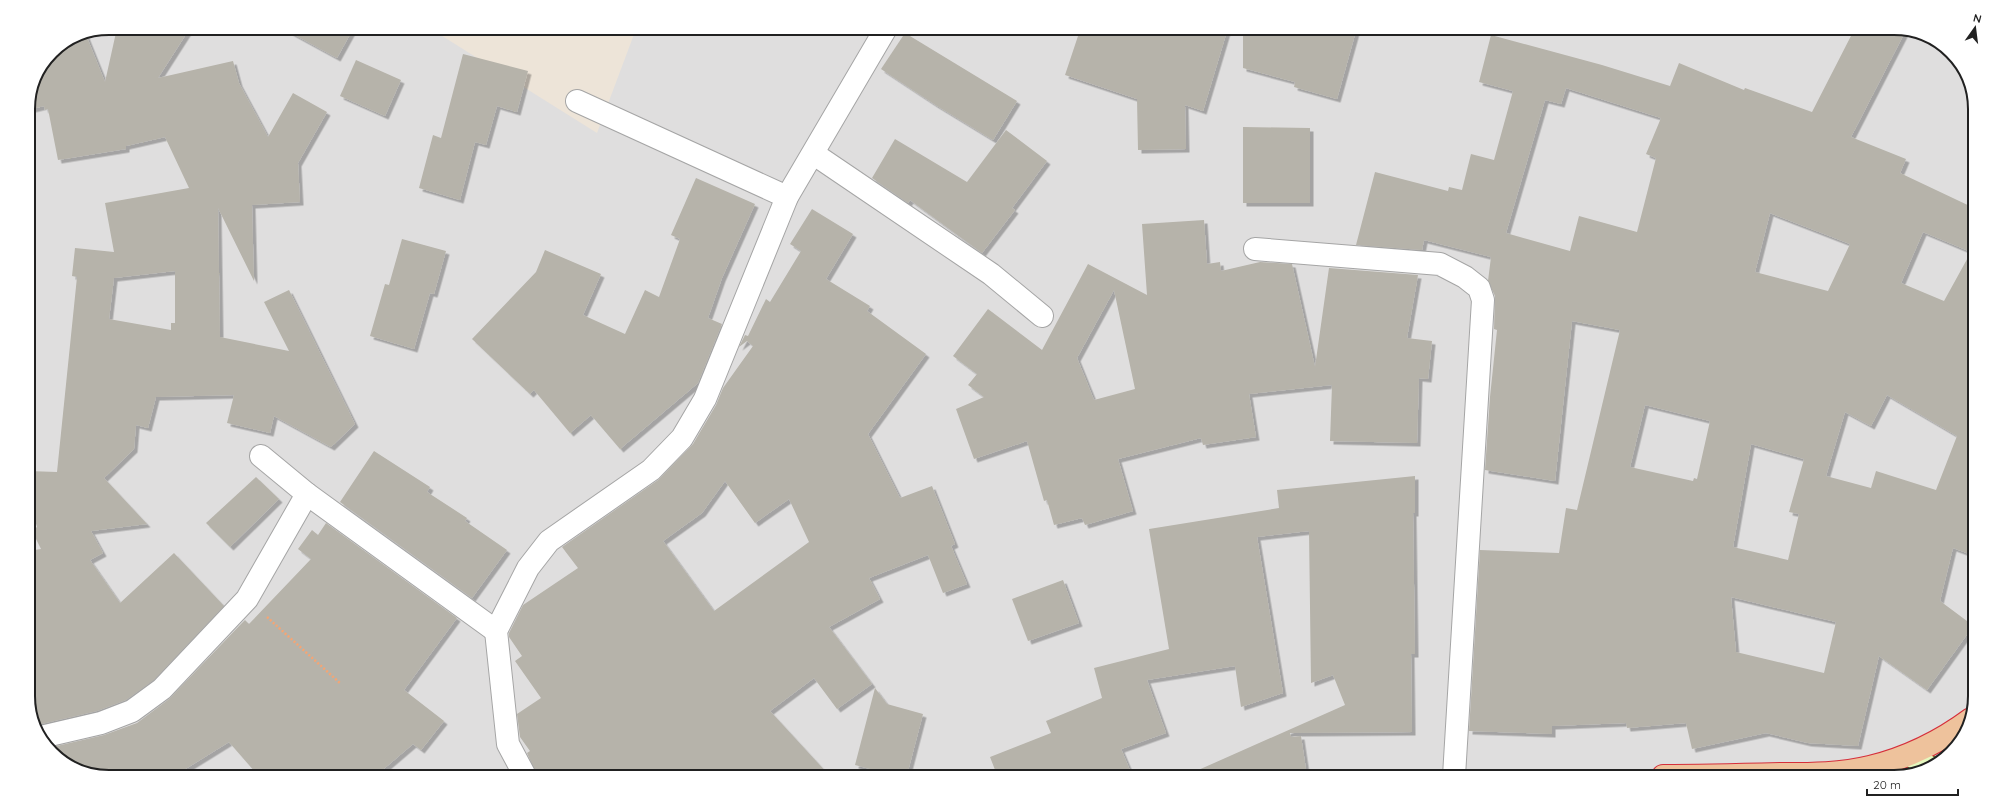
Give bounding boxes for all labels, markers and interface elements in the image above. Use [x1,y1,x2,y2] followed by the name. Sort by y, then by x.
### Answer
[1955,8,1995,48] north arrow
[1972,11,1983,26] text: N
[1867,771,1958,797] scale bar
[1873,777,1901,792] text: 20 m

